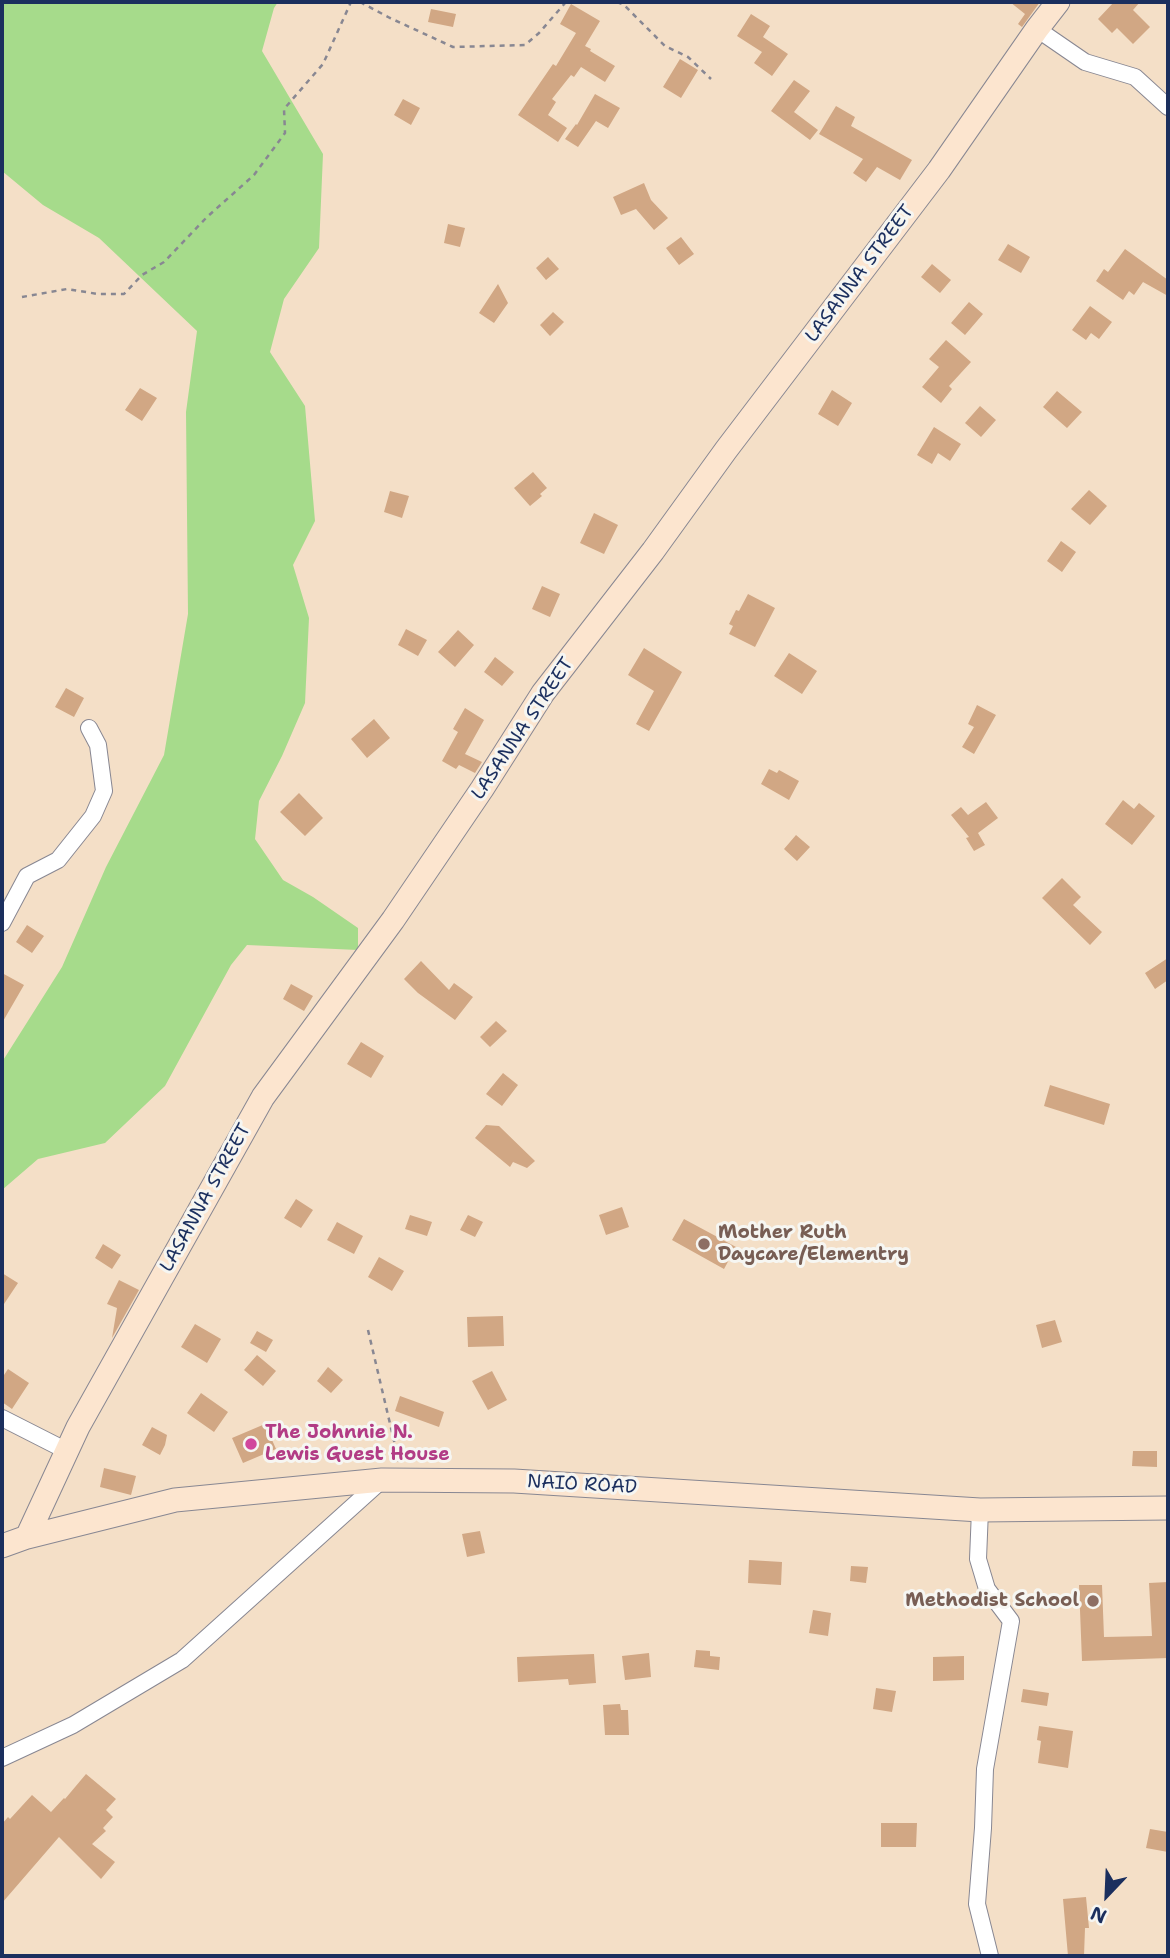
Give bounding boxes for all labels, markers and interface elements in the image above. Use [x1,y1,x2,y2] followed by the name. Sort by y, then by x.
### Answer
[801,201,919,347] street label: LASANNA STREET
[467,654,579,804] street label: LASANNA STREET
[156,1120,256,1276] street label: LASANNA STREET
[718,1222,909,1266] place label: Mother Ruth Daycare/Elementry
[696,1236,712,1252] marker: Mother Ruth Daycare/Elementry
[265,1422,450,1466] place label: The Johnnie N. Lewis Guest House
[243,1436,259,1452] marker: The Johnnie N. Lewis Guest House
[526,1471,638,1499] street label: NAIO ROAD
[905,1590,1079,1612] place label: Methodist School
[1085,1593,1101,1609] marker: Methodist School
[1072,1860,1142,1930] north arrow
[1087,1900,1110,1929] text: N

